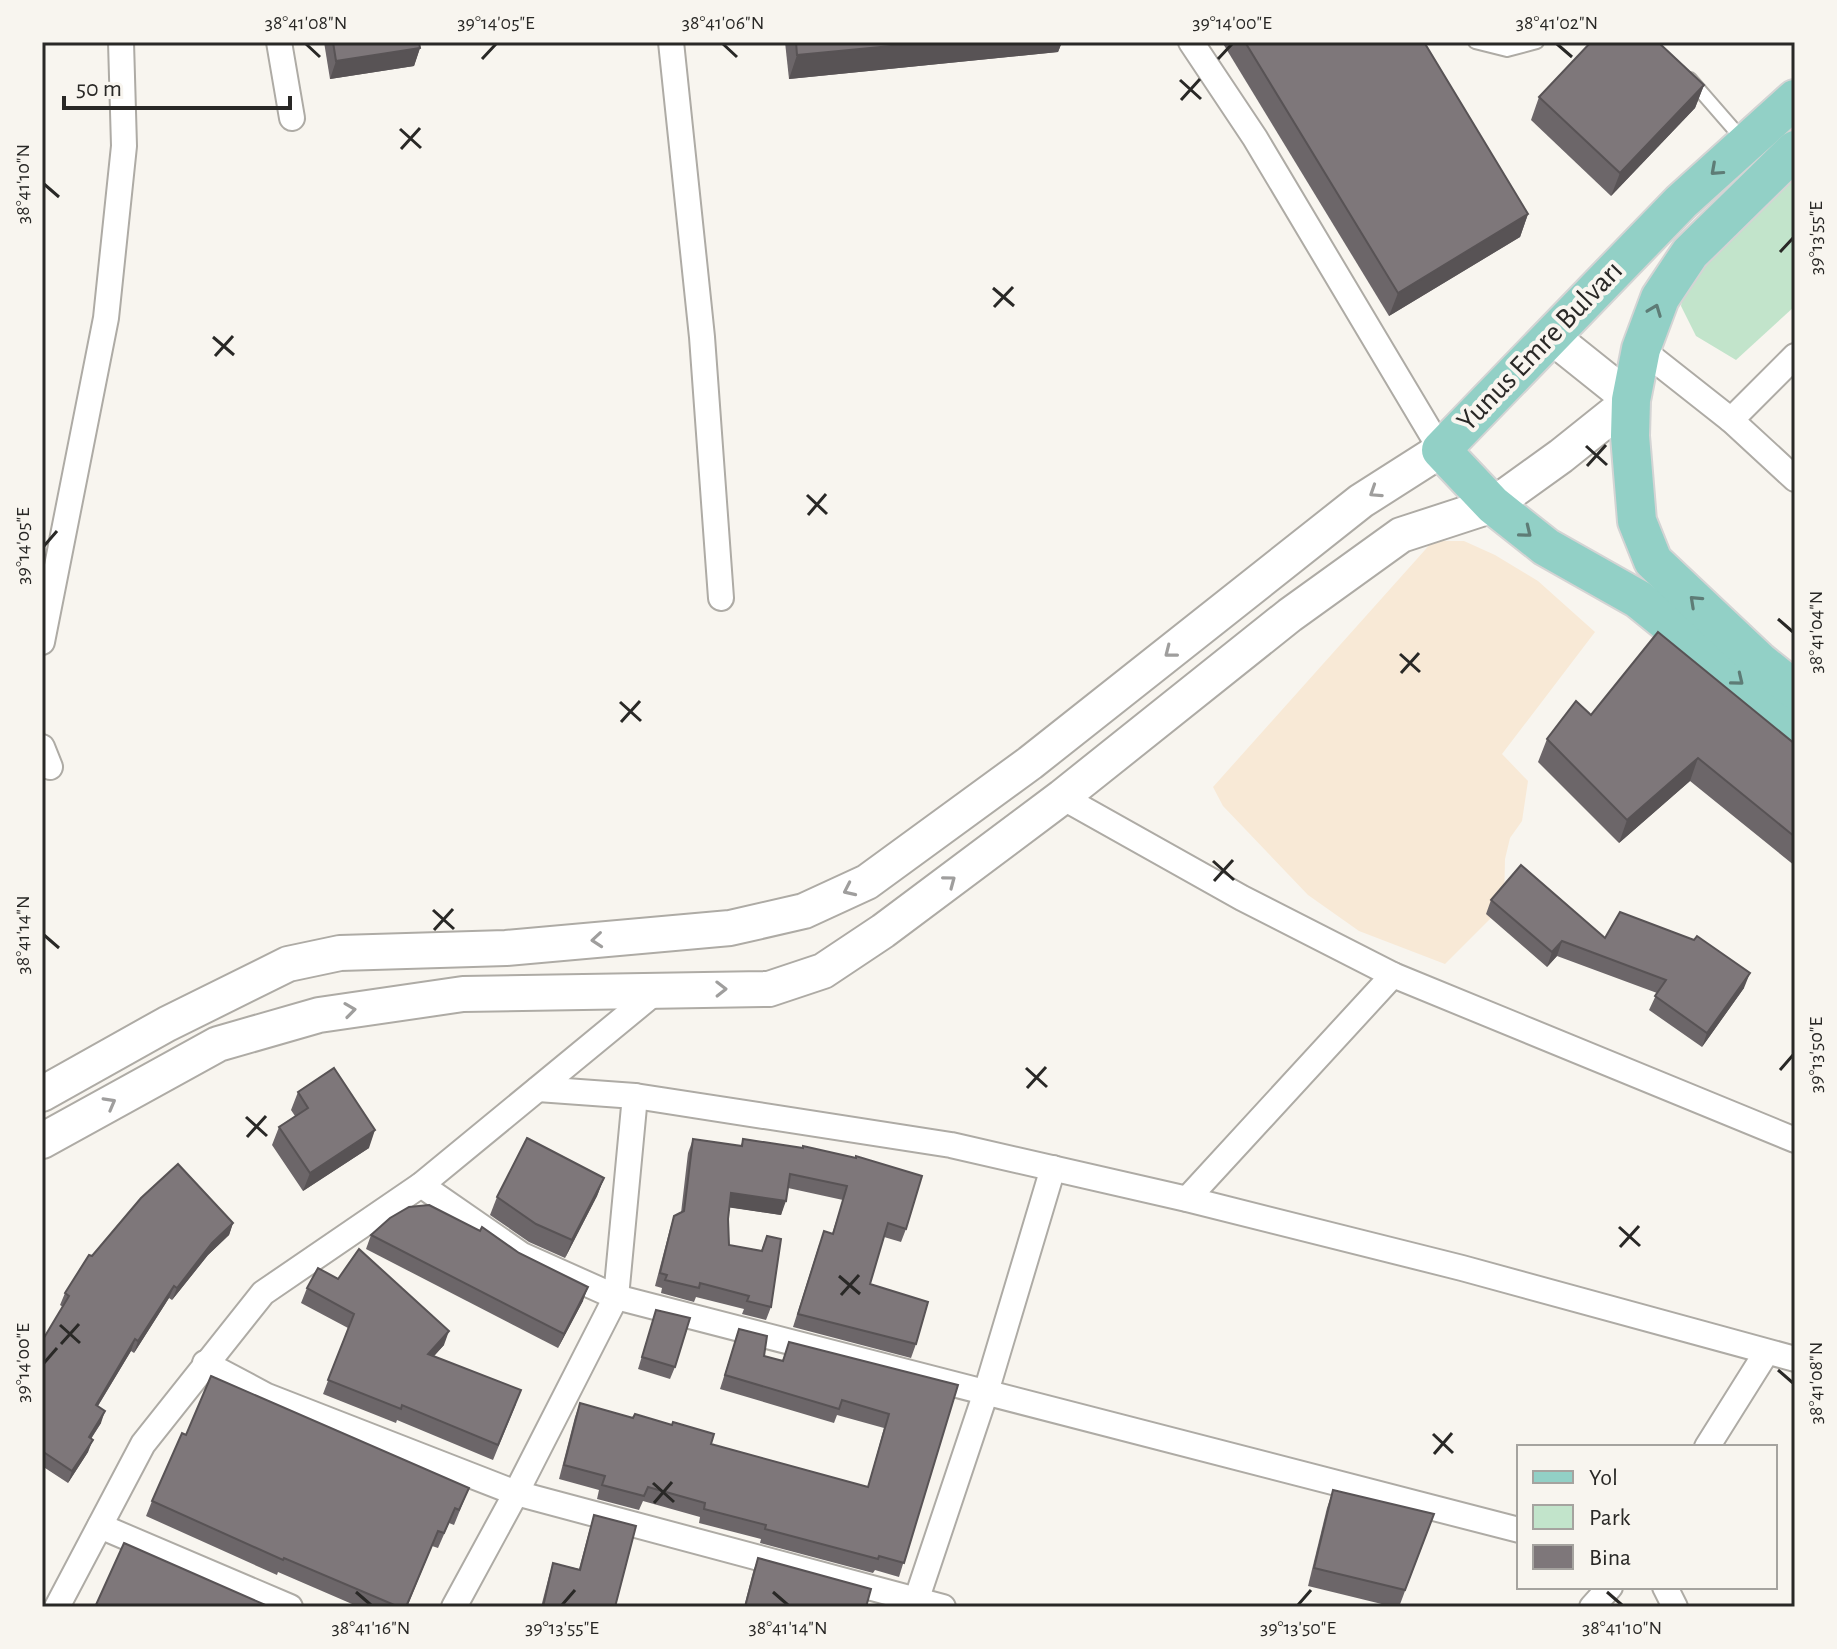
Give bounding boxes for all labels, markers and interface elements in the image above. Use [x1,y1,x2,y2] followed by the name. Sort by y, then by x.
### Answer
[265,13,347,33] text: 38°41'08"N
[457,13,535,33] text: 39°14'05"E
[682,13,764,33] text: 38°41'06"N
[1192,13,1272,33] text: 39°14'00"E
[1516,13,1598,33] text: 38°41'02"N
[64,60,290,110] scale bar
[76,77,122,101] text: 50 m
[13,144,33,224] text: 38°41'10"N
[1711,160,1726,174] one-way arrow
[1806,201,1826,275] text: 39°13'55"E
[1452,255,1628,437] street label: Yunus Emre Bulvarı
[1645,304,1662,318] one-way arrow
[1369,483,1384,498] one-way arrow
[13,507,33,585] text: 39°14'05"E
[1517,522,1532,536] one-way arrow
[1806,591,1826,673] text: 38°41'04"N
[1690,595,1704,610] one-way arrow
[1164,643,1179,657] one-way arrow
[1729,670,1744,685] one-way arrow
[941,877,955,891] one-way arrow
[843,880,858,896] one-way arrow
[13,895,33,975] text: 38°41'14"N
[590,931,603,948] one-way arrow
[715,981,728,998] one-way arrow
[344,1002,357,1019] one-way arrow
[1806,1017,1826,1093] text: 39°13'50"E
[102,1097,116,1112] one-way arrow
[13,1323,33,1403] text: 39°14'00"E
[1806,1342,1826,1424] text: 38°41'08"N
[1517,1445,1777,1589] legend
[1589,1466,1618,1490] text: Yol
[1589,1506,1630,1530] text: Park
[1589,1546,1631,1570] text: Bina
[332,1618,410,1638] text: 38°41'16"N
[525,1618,599,1638] text: 39°13'55"E
[748,1618,828,1638] text: 38°41'14"N
[1260,1618,1336,1638] text: 39°13'50"E
[1582,1618,1662,1638] text: 38°41'10"N

